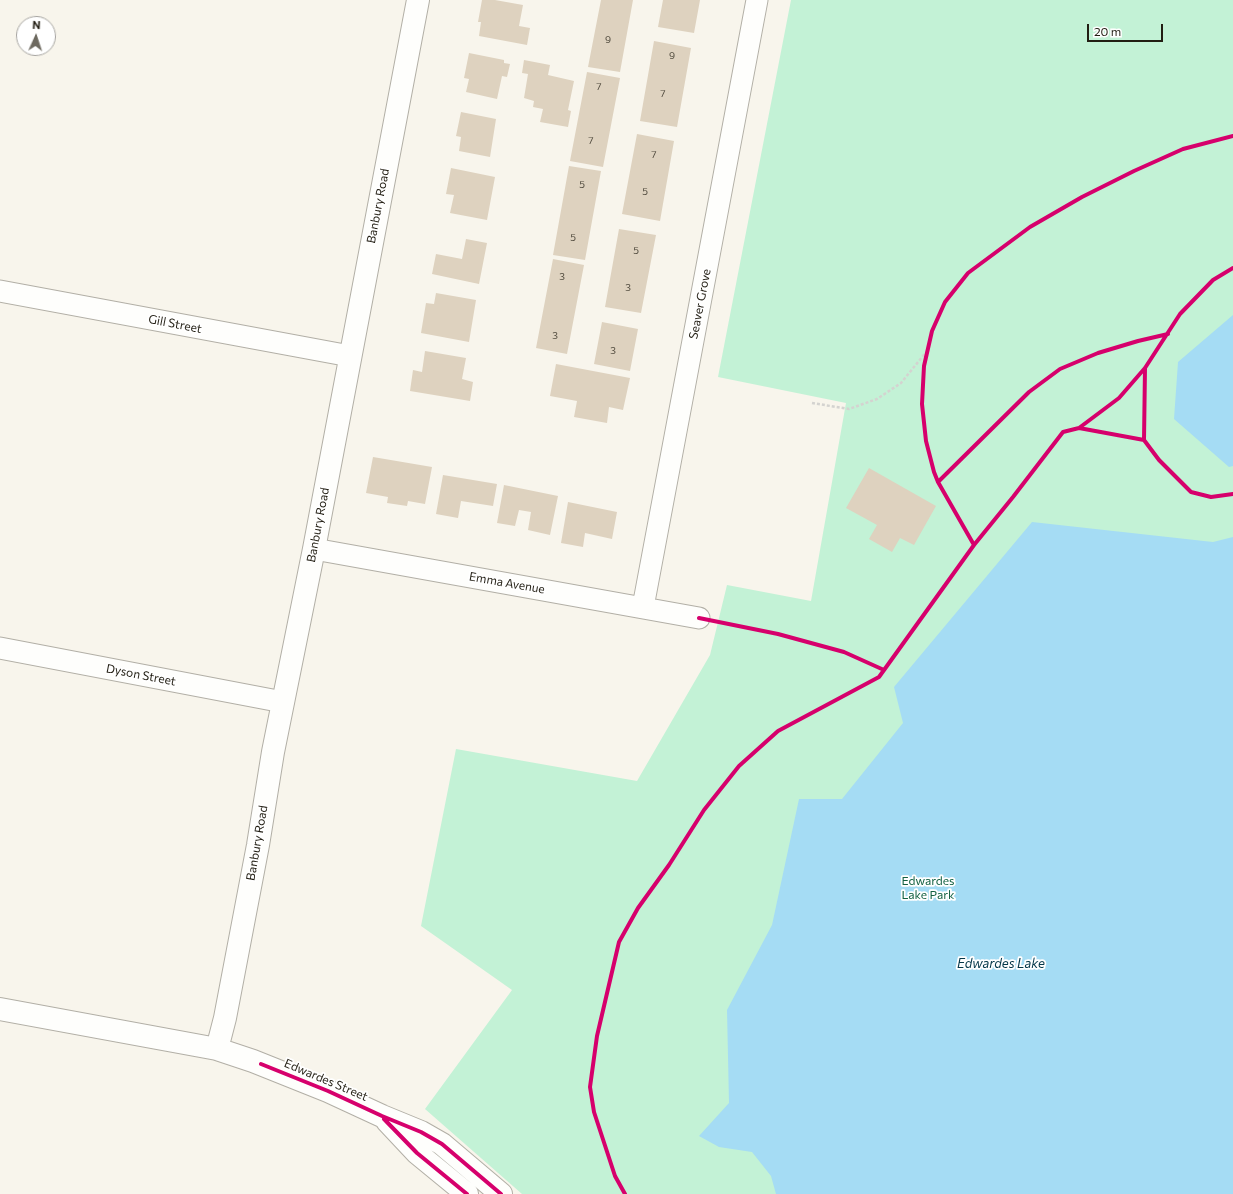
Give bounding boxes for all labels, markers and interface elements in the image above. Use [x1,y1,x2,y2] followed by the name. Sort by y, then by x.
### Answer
[16,16,56,56] north arrow
[1089,16,1165,42] scale bar
[32,18,41,31] text: N
[1094,24,1121,38] text: 20 m
[605,34,611,46] house number: 9
[669,50,675,62] house number: 9
[596,81,602,93] house number: 7
[660,88,666,100] house number: 7
[588,135,594,147] house number: 7
[651,149,657,161] house number: 7
[364,167,392,245] street label: Banbury Road
[579,179,585,191] house number: 5
[642,186,648,198] house number: 5
[570,232,576,244] house number: 5
[633,245,639,257] house number: 5
[686,268,714,340] street label: Seaver Grove
[559,271,565,283] house number: 3
[625,282,631,294] house number: 3
[147,312,203,336] street label: Gill Street
[552,330,558,342] house number: 3
[610,345,616,357] house number: 3
[304,486,332,564] street label: Banbury Road
[468,569,546,597] street label: Emma Avenue
[105,661,177,689] street label: Dyson Street
[243,804,271,882] street label: Banbury Road
[901,874,955,902] park label: Edwardes Lake Park
[957,956,1045,972] water label: Edwardes Lake
[282,1056,370,1104] street label: Edwardes Street

